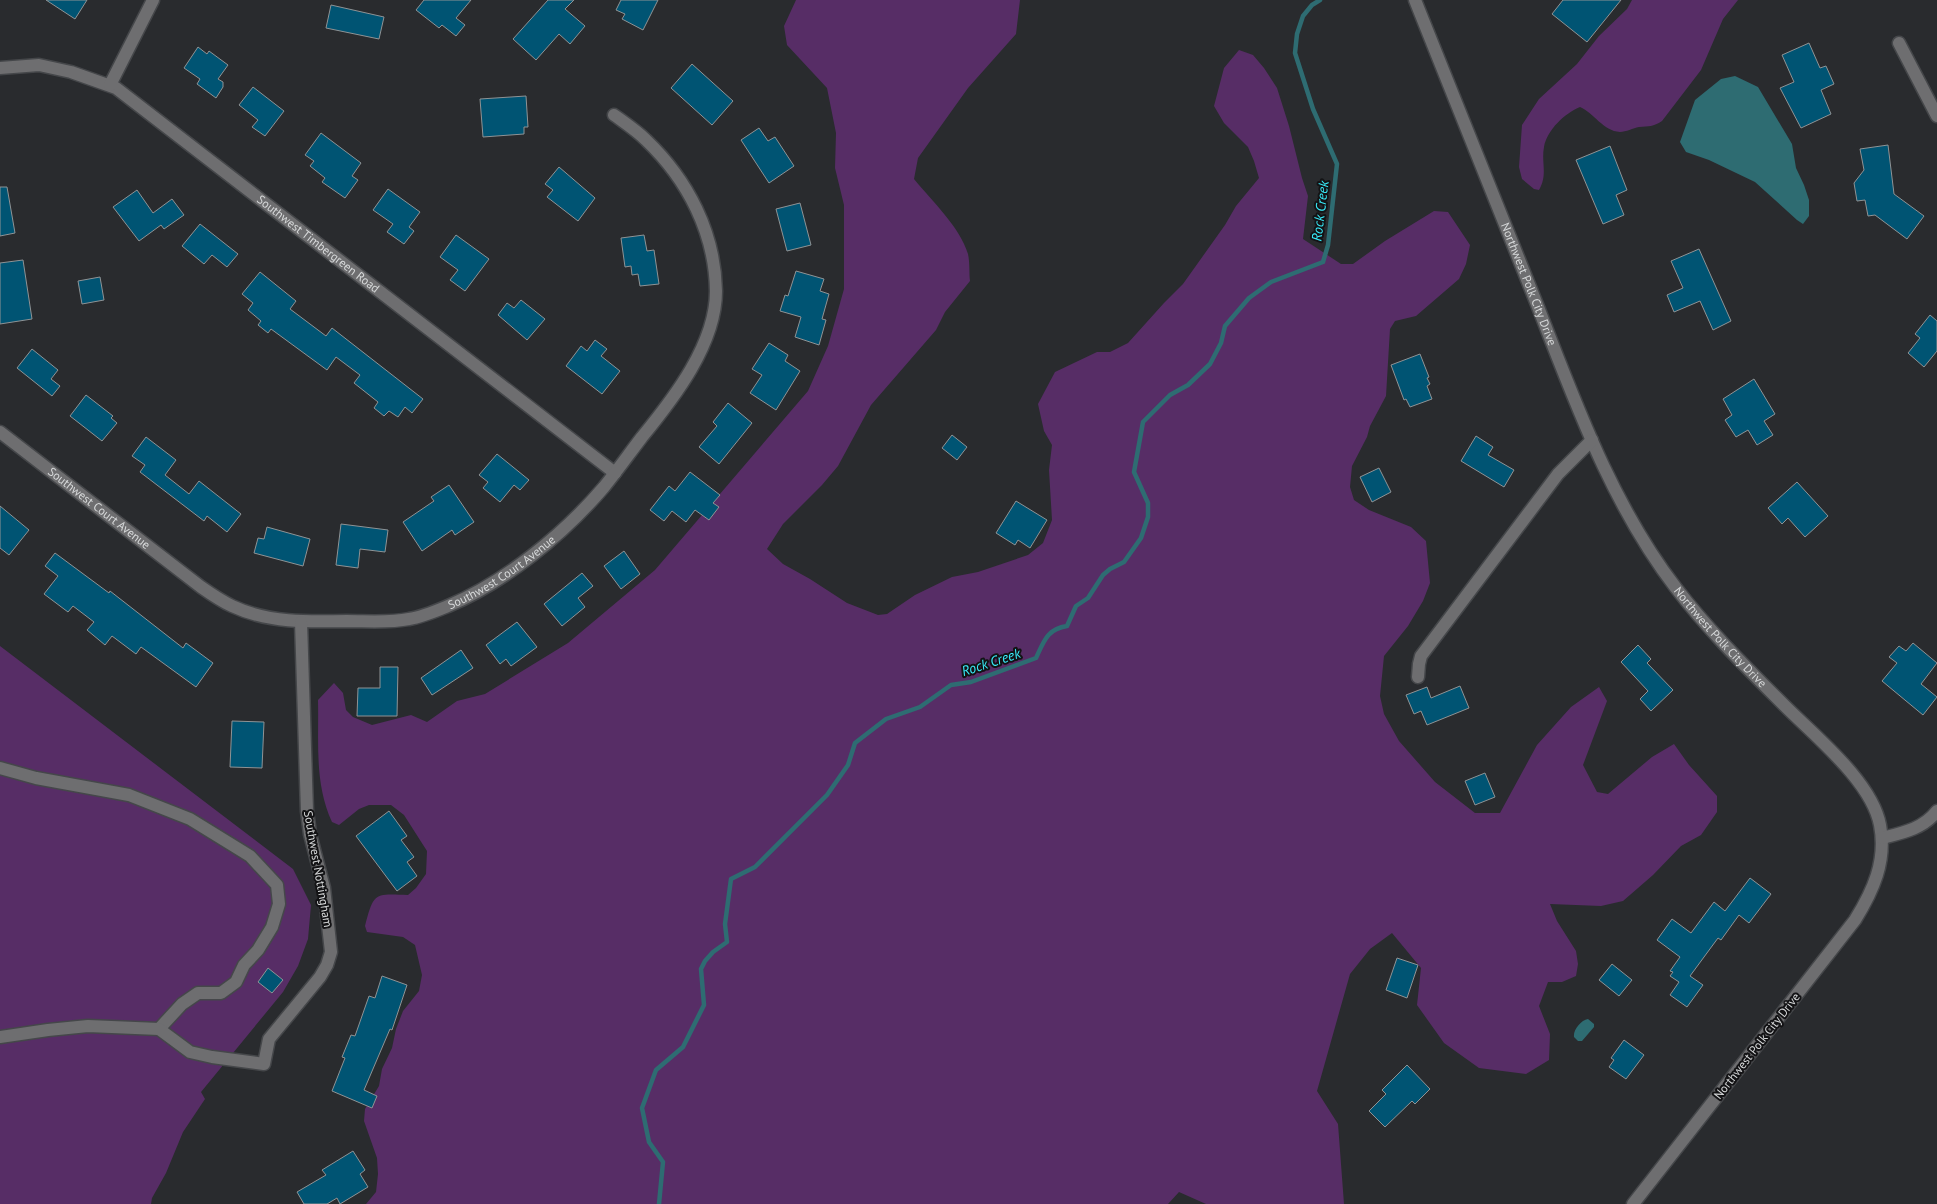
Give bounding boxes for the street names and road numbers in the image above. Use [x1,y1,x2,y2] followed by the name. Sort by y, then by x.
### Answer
[254,192,383,296] street label: Southwest Timbergreen Road
[1498,220,1560,348] street label: Northwest Polk City Drive
[45,464,154,552] street label: Southwest Court Avenue
[445,532,558,612] street label: Southwest Court Avenue
[1671,584,1770,690] street label: Northwest Polk City Drive
[301,809,336,928] street label: Southwest Nottingham
[1710,990,1803,1102] street label: Northwest Polk City Drive

